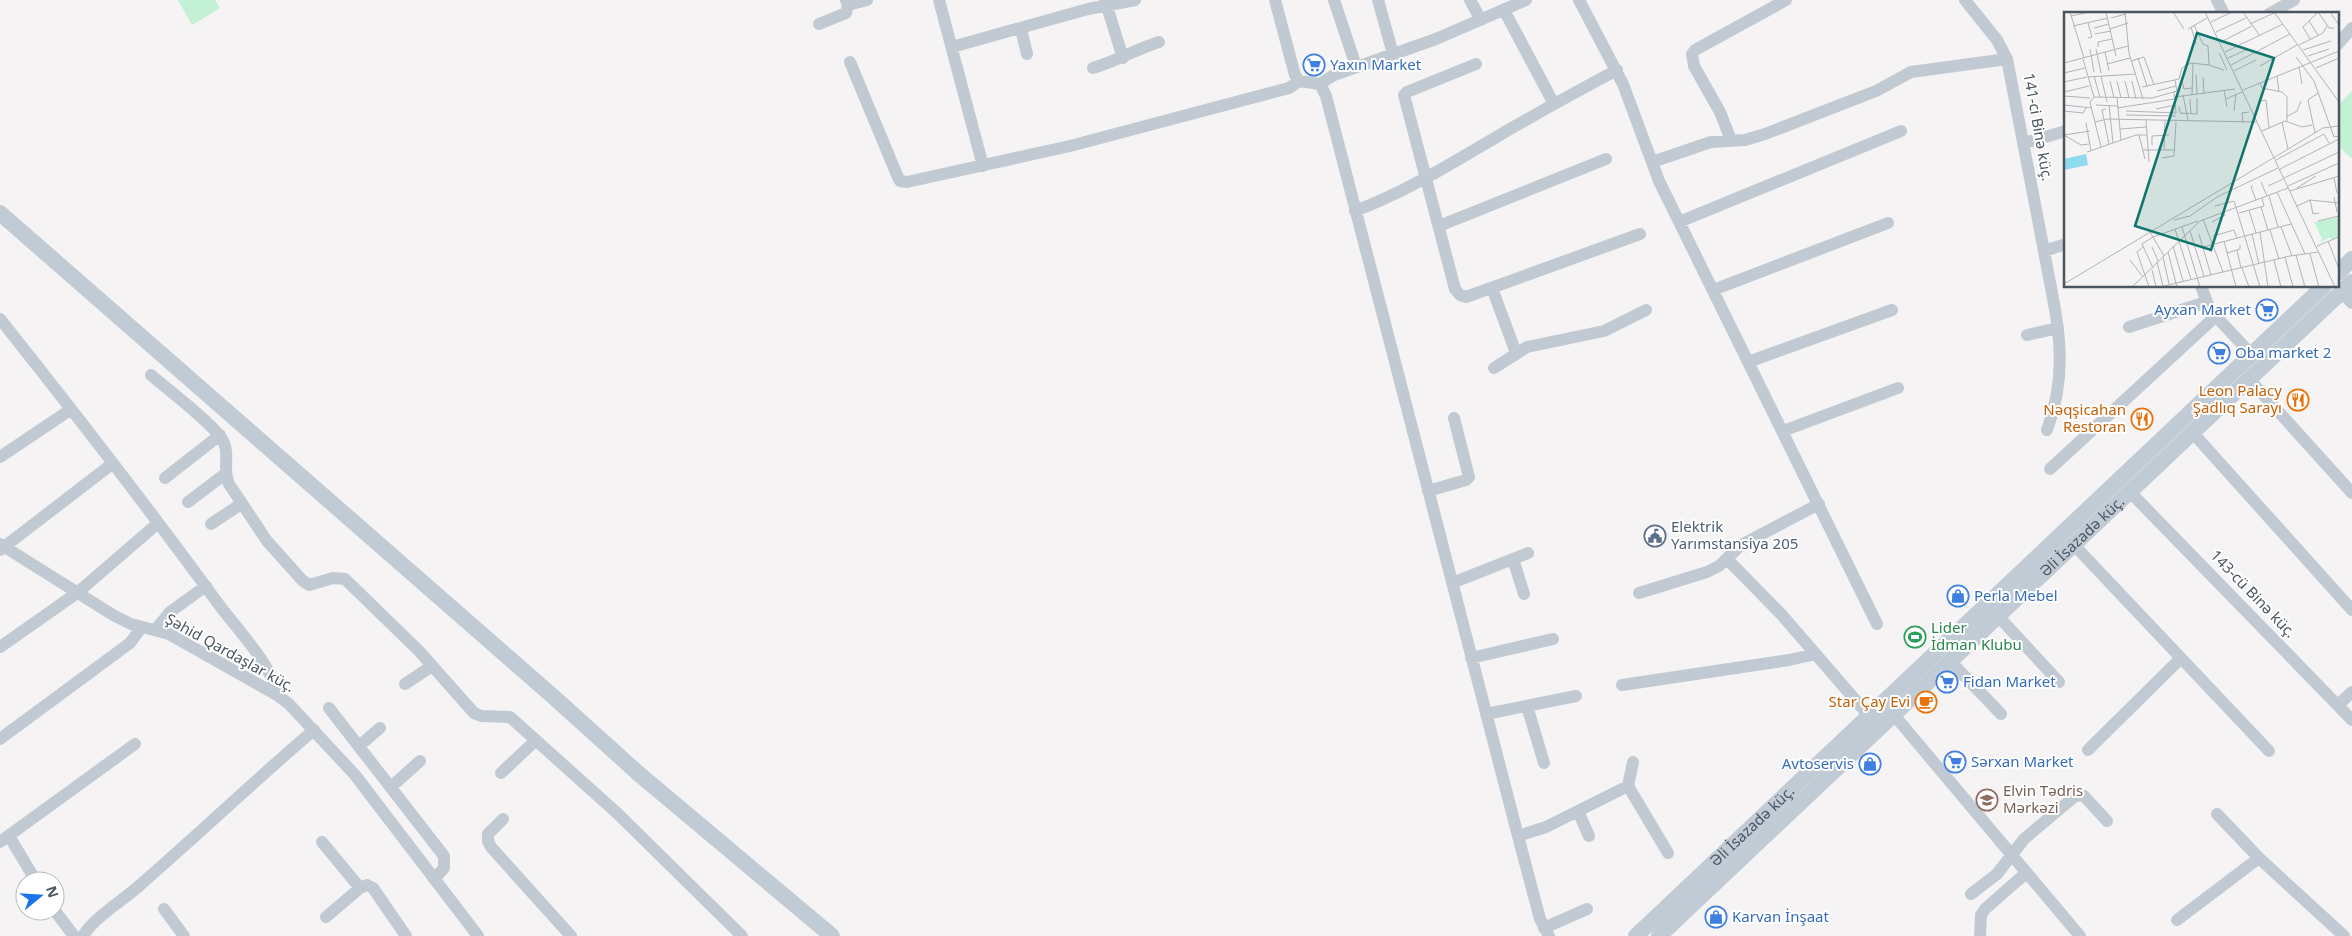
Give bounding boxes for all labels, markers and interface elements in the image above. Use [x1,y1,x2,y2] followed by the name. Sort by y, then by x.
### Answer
[2064,12,2340,288] inset map
[1302,53,1326,77] supermarket icon: Yaxın Market
[1330,54,1422,74] place label: Yaxın Market
[2020,71,2058,182] street label: 141-ci Binə küç.
[2255,298,2279,322] supermarket icon: Ayxan Market
[2154,299,2252,319] place label: Ayxan Market
[2207,341,2231,365] supermarket icon: Oba market 2
[2235,342,2331,362] place label: Oba market 2
[2193,380,2282,417] place label: Leon Palaсу Şadlıq Sarayı
[2286,388,2310,412] restaurant icon: Leon Palaсу Şadlıq Sarayı
[2043,399,2126,436] place label: Nəqşicahan Restoran
[2130,407,2154,431] restaurant icon: Nəqşicahan Restoran
[2035,491,2128,581] street label: Əli İsazadə küç.
[1671,516,1798,553] place label: Elektrik Yarımstansiya 205
[1643,524,1667,548] public building icon: Elektrik Yarımstansiya 205
[2207,545,2301,642] street label: 143-cü Binə küç.
[1946,584,1970,608] shop icon: Perla Mebel
[1974,585,2058,605] place label: Perla Mebel
[162,608,299,696] street label: Şəhid Qardaşlar küç.
[1931,617,2022,654] place label: Lider İdman Klubu
[1903,625,1927,649] sports icon: Lider İdman Klubu
[1935,670,1959,694] supermarket icon: Fidan Market
[1963,671,2056,691] place label: Fidan Market
[1914,690,1938,714] cafe icon: Star Çay Evi
[1829,691,1910,711] place label: Star Çay Evi
[1943,750,1967,774] supermarket icon: Sərxan Market
[1971,751,2074,771] place label: Sərxan Market
[1858,752,1882,776] shop icon: Avtoservis
[1782,753,1854,773] place label: Avtoservis
[2003,780,2083,817] place label: Elvin Tədris Mərkəzi
[1705,781,1798,870] street label: Əli İsazadə küç.
[1975,788,1999,812] school or university icon: Elvin Tədris Mərkəzi
[15,871,65,921] north arrow
[42,883,64,900] text: N
[1704,905,1728,929] shop icon: Karvan İnşaat
[1732,906,1829,926] place label: Karvan İnşaat

